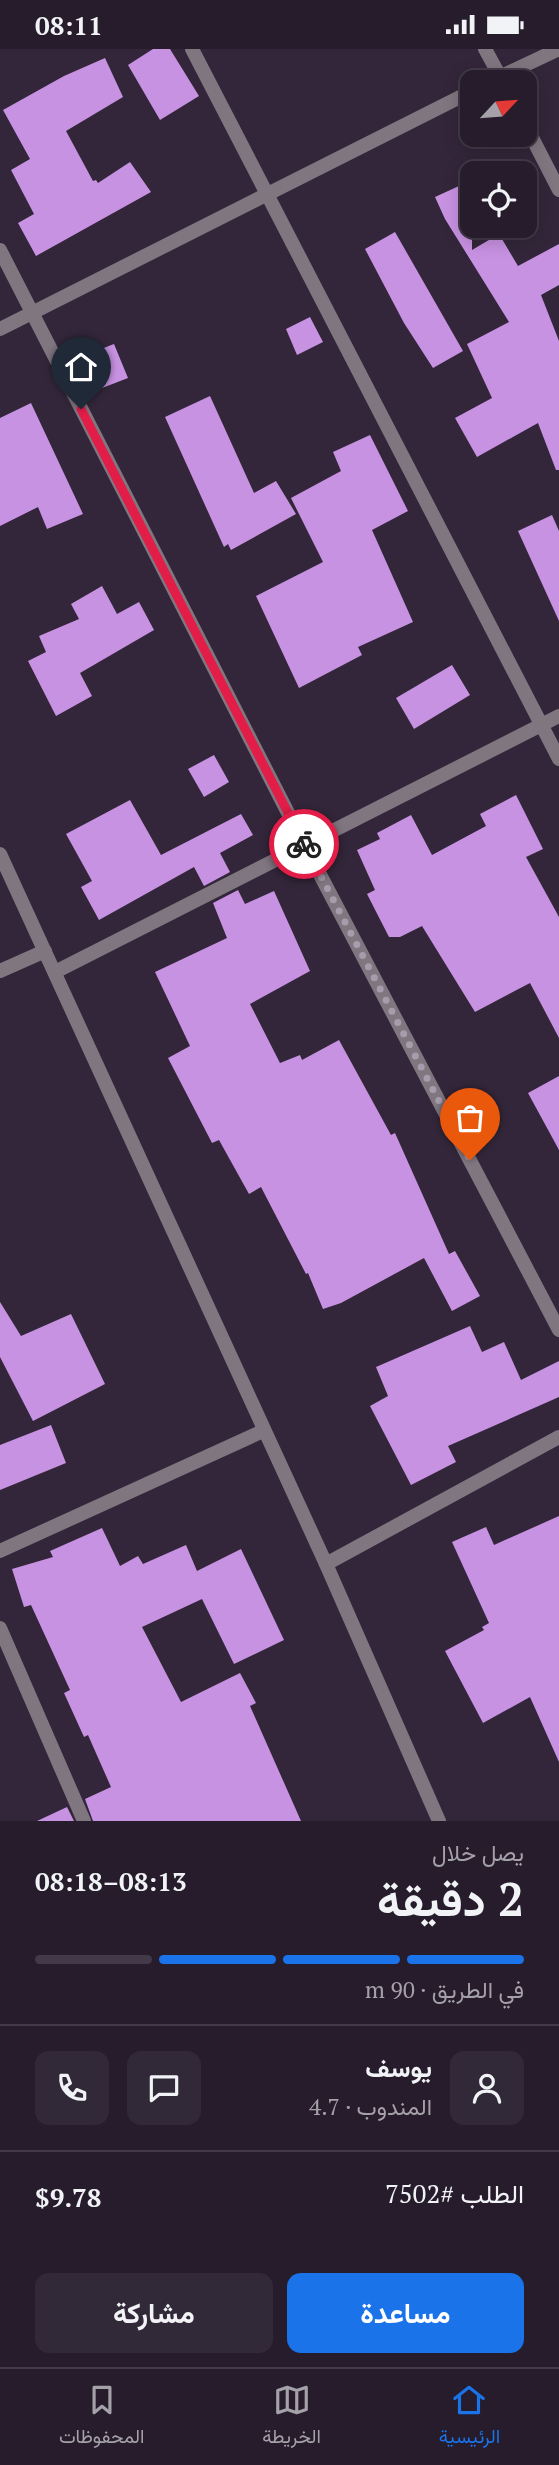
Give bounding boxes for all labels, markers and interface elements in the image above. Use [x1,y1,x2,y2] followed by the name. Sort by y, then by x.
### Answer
[35,8,103,42] text: 08:11
[460,70,537,147] north arrow
[460,70,537,238] map controls
[460,161,537,238] button: locate
[51,337,111,409] pin
[62,348,100,386] icon: home
[269,809,339,879] courier
[285,825,323,863] icon: bike
[440,1088,500,1160] pin
[451,1099,489,1137] icon: bag
[432,1837,524,1868] text: يصل خلال
[35,1864,187,1898] text: 08:13–08:18
[377,1868,524,1929] text: 2 دقيقة
[365,1974,524,2005] text: في الطريق · 90 m
[365,2050,432,2084] text: يوسف
[35,2051,109,2125] button: phone
[127,2051,201,2125] button: chat
[450,2051,524,2125] button: person
[309,2091,432,2122] text: المندوب · 4.7
[385,2176,524,2210] text: الطلب #7502
[35,2180,101,2214] text: $9.78
[35,2273,273,2353] button: مشاركة
[287,2273,524,2353] button: مساعدة
[59,2381,144,2453] tab: المحفوظات
[262,2381,321,2453] tab: الخريطة
[439,2381,500,2453] tab: الرئيسية

